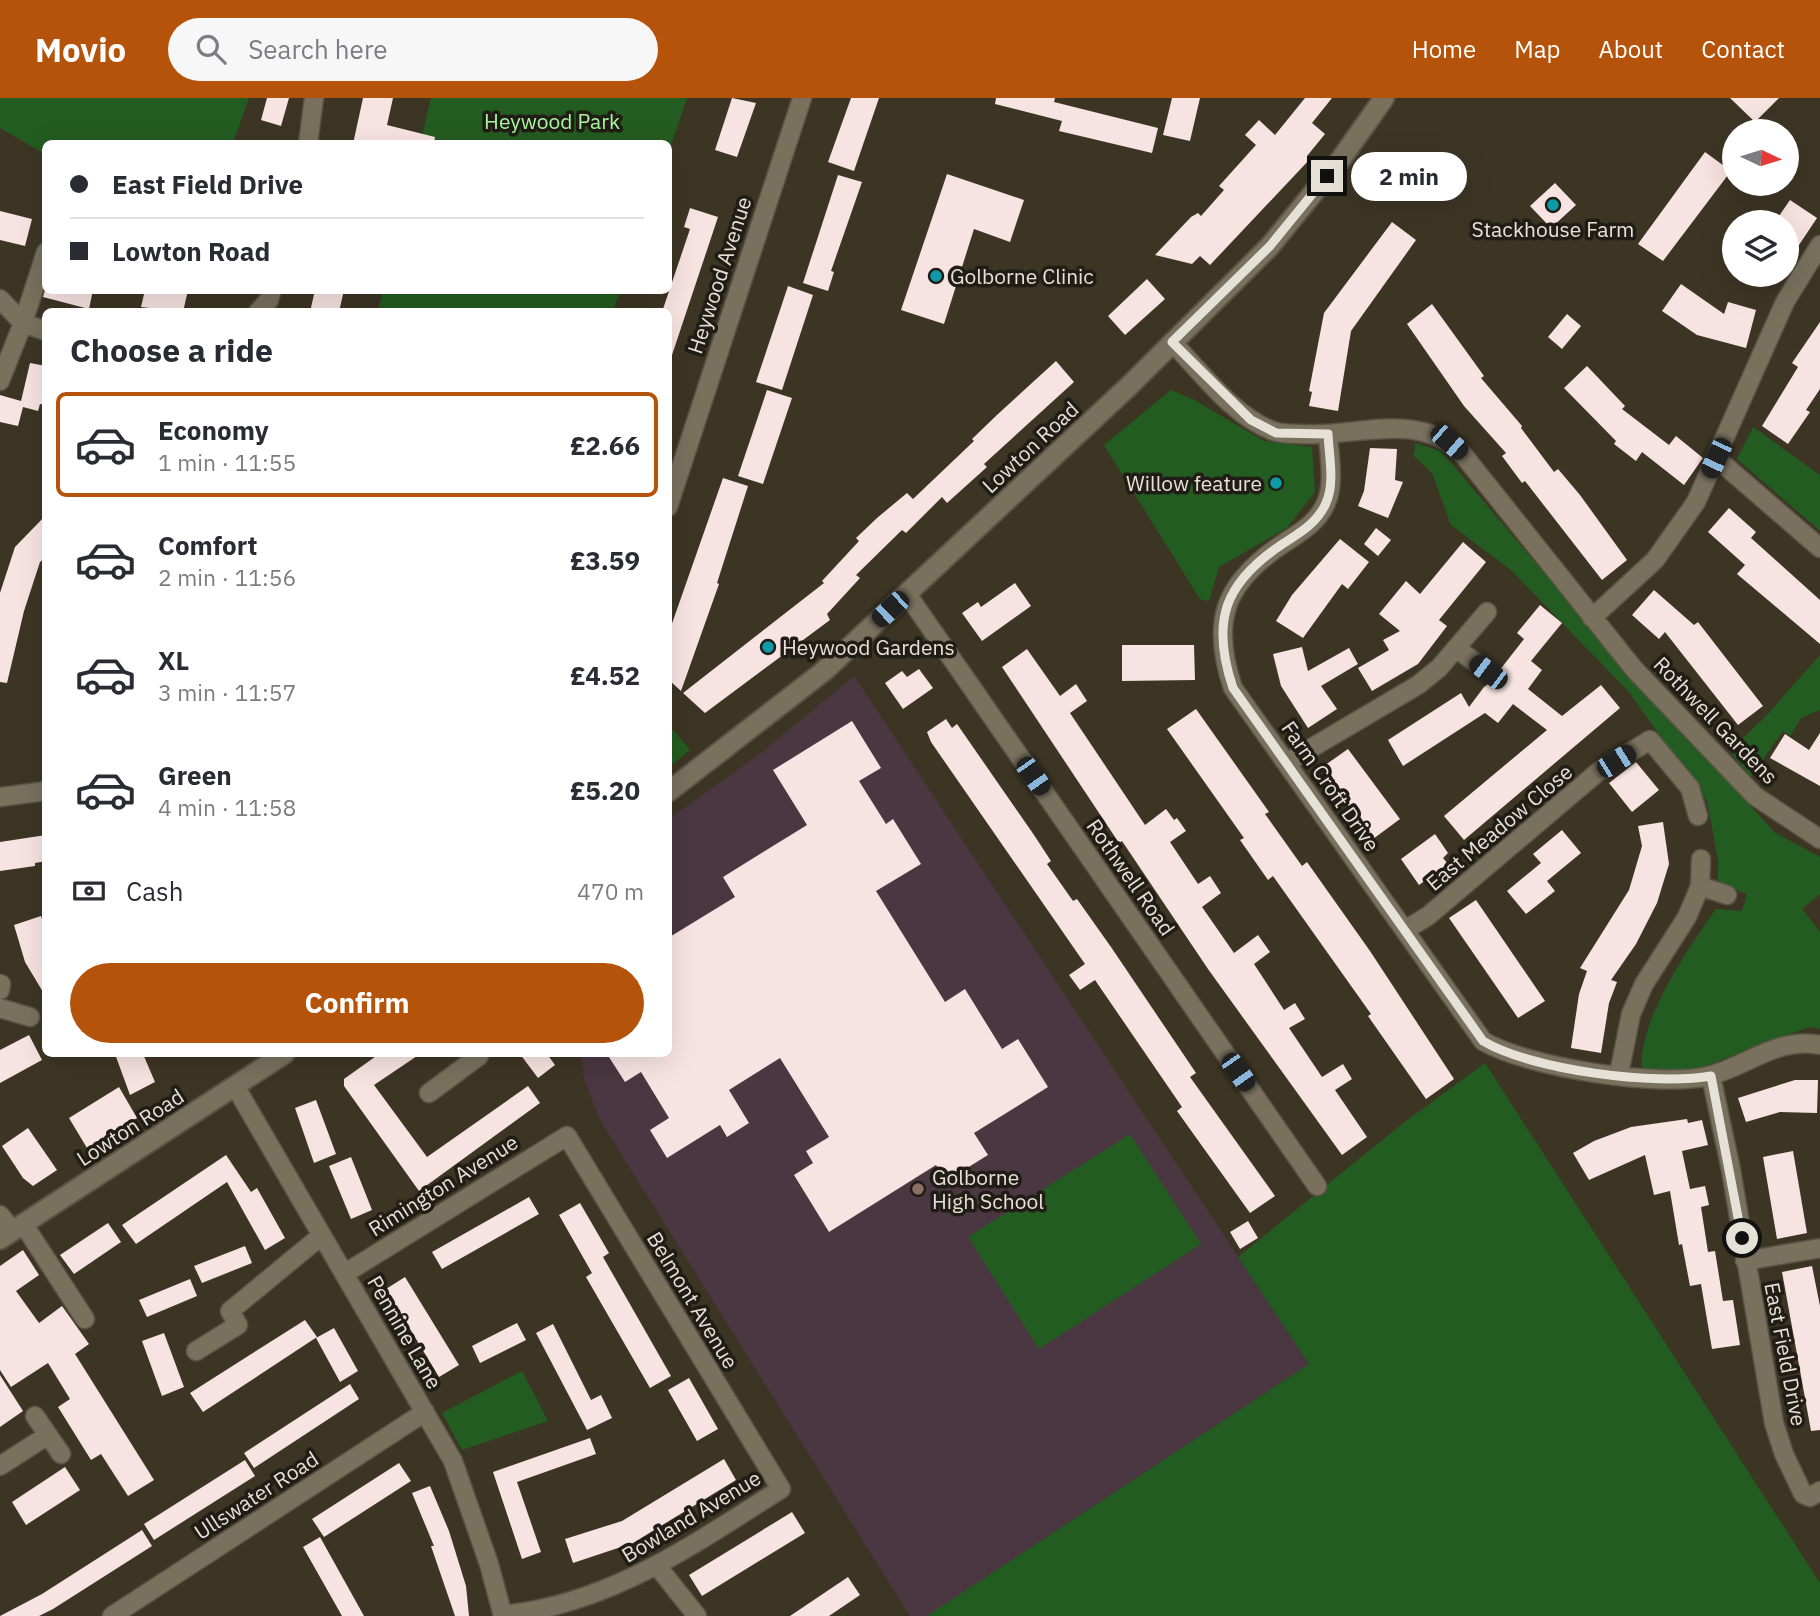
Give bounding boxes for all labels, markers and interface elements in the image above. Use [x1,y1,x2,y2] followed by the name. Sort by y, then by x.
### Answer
[168,18,658,81] search box
[35,28,126,71] text: Movio
[192,30,230,68] icon: search
[248,32,388,66] text: Search here
[1412,33,1476,65] text: Home
[1514,33,1560,65] text: Map
[1598,33,1663,65] text: About
[1701,33,1785,65] text: Contact
[484,107,620,135] park label: Heywood Park
[1722,119,1799,196] north arrow
[1722,119,1799,287] map controls
[1352,152,1467,200] callout: 2 min
[1311,160,1343,192] route end
[1379,161,1439,191] text: 2 min
[112,167,303,201] text: East Field Drive
[680,193,758,357] street label: Heywood Avenue
[1545,197,1561,213] marker: Stackhouse Farm
[1722,210,1799,287] button: layers
[1472,215,1634,243] place label: Stackhouse Farm
[112,234,270,268] text: Lowton Road
[950,262,1094,290] place label: Golborne Clinic
[928,268,944,284] marker: Golborne Clinic
[70,329,273,371] text: Choose a ride
[976,395,1084,499] street label: Lowton Road
[74,413,137,476] icon: car
[158,413,269,447] text: Economy
[1427,420,1472,464] car
[570,428,640,462] text: £2.66
[1698,435,1735,481] car
[158,447,296,477] text: 1 min · 11:55
[1126,469,1262,497] place label: Willow feature
[1268,475,1284,491] marker: Willow feature
[74,528,137,591] icon: car
[158,528,257,562] text: Comfort
[570,543,640,577] text: £3.59
[158,562,296,592] text: 2 min · 11:56
[868,587,913,631] car
[782,633,955,661] place label: Heywood Gardens
[760,639,776,655] marker: Heywood Gardens
[74,643,137,706] icon: car
[158,643,189,677] text: XL
[1648,650,1784,790] street label: Rothwell Gardens
[1465,651,1512,693] car
[570,658,640,692] text: £4.52
[158,677,296,707] text: 3 min · 11:57
[1276,715,1386,857] street label: Farm Croft Drive
[1593,741,1640,781] car
[1013,753,1054,799] car
[74,758,137,821] icon: car
[158,758,232,792] text: Green
[1420,758,1578,896] street label: East Meadow Close
[570,773,640,807] text: £5.20
[158,792,296,822] text: 4 min · 11:58
[1080,813,1182,941] street label: Rothwell Road
[70,872,108,910] icon: cash
[126,874,183,908] text: Cash
[577,876,644,906] text: 470 m
[70,963,644,1043] button: Confirm
[1218,1049,1259,1095] car
[71,1082,189,1172] street label: Lowton Road
[363,1128,523,1242] street label: Rimington Avenue
[932,1163,1044,1215] place label: Golborne High School
[910,1181,926,1197] marker: Golborne High School
[1726,1222,1758,1254] route start
[641,1226,745,1374] street label: Belmont Avenue
[361,1270,449,1394] street label: Pennine Lane
[1758,1280,1814,1428] street label: East Field Drive
[189,1444,323,1546] street label: Ullswater Road
[616,1463,766,1569] street label: Bowland Avenue

